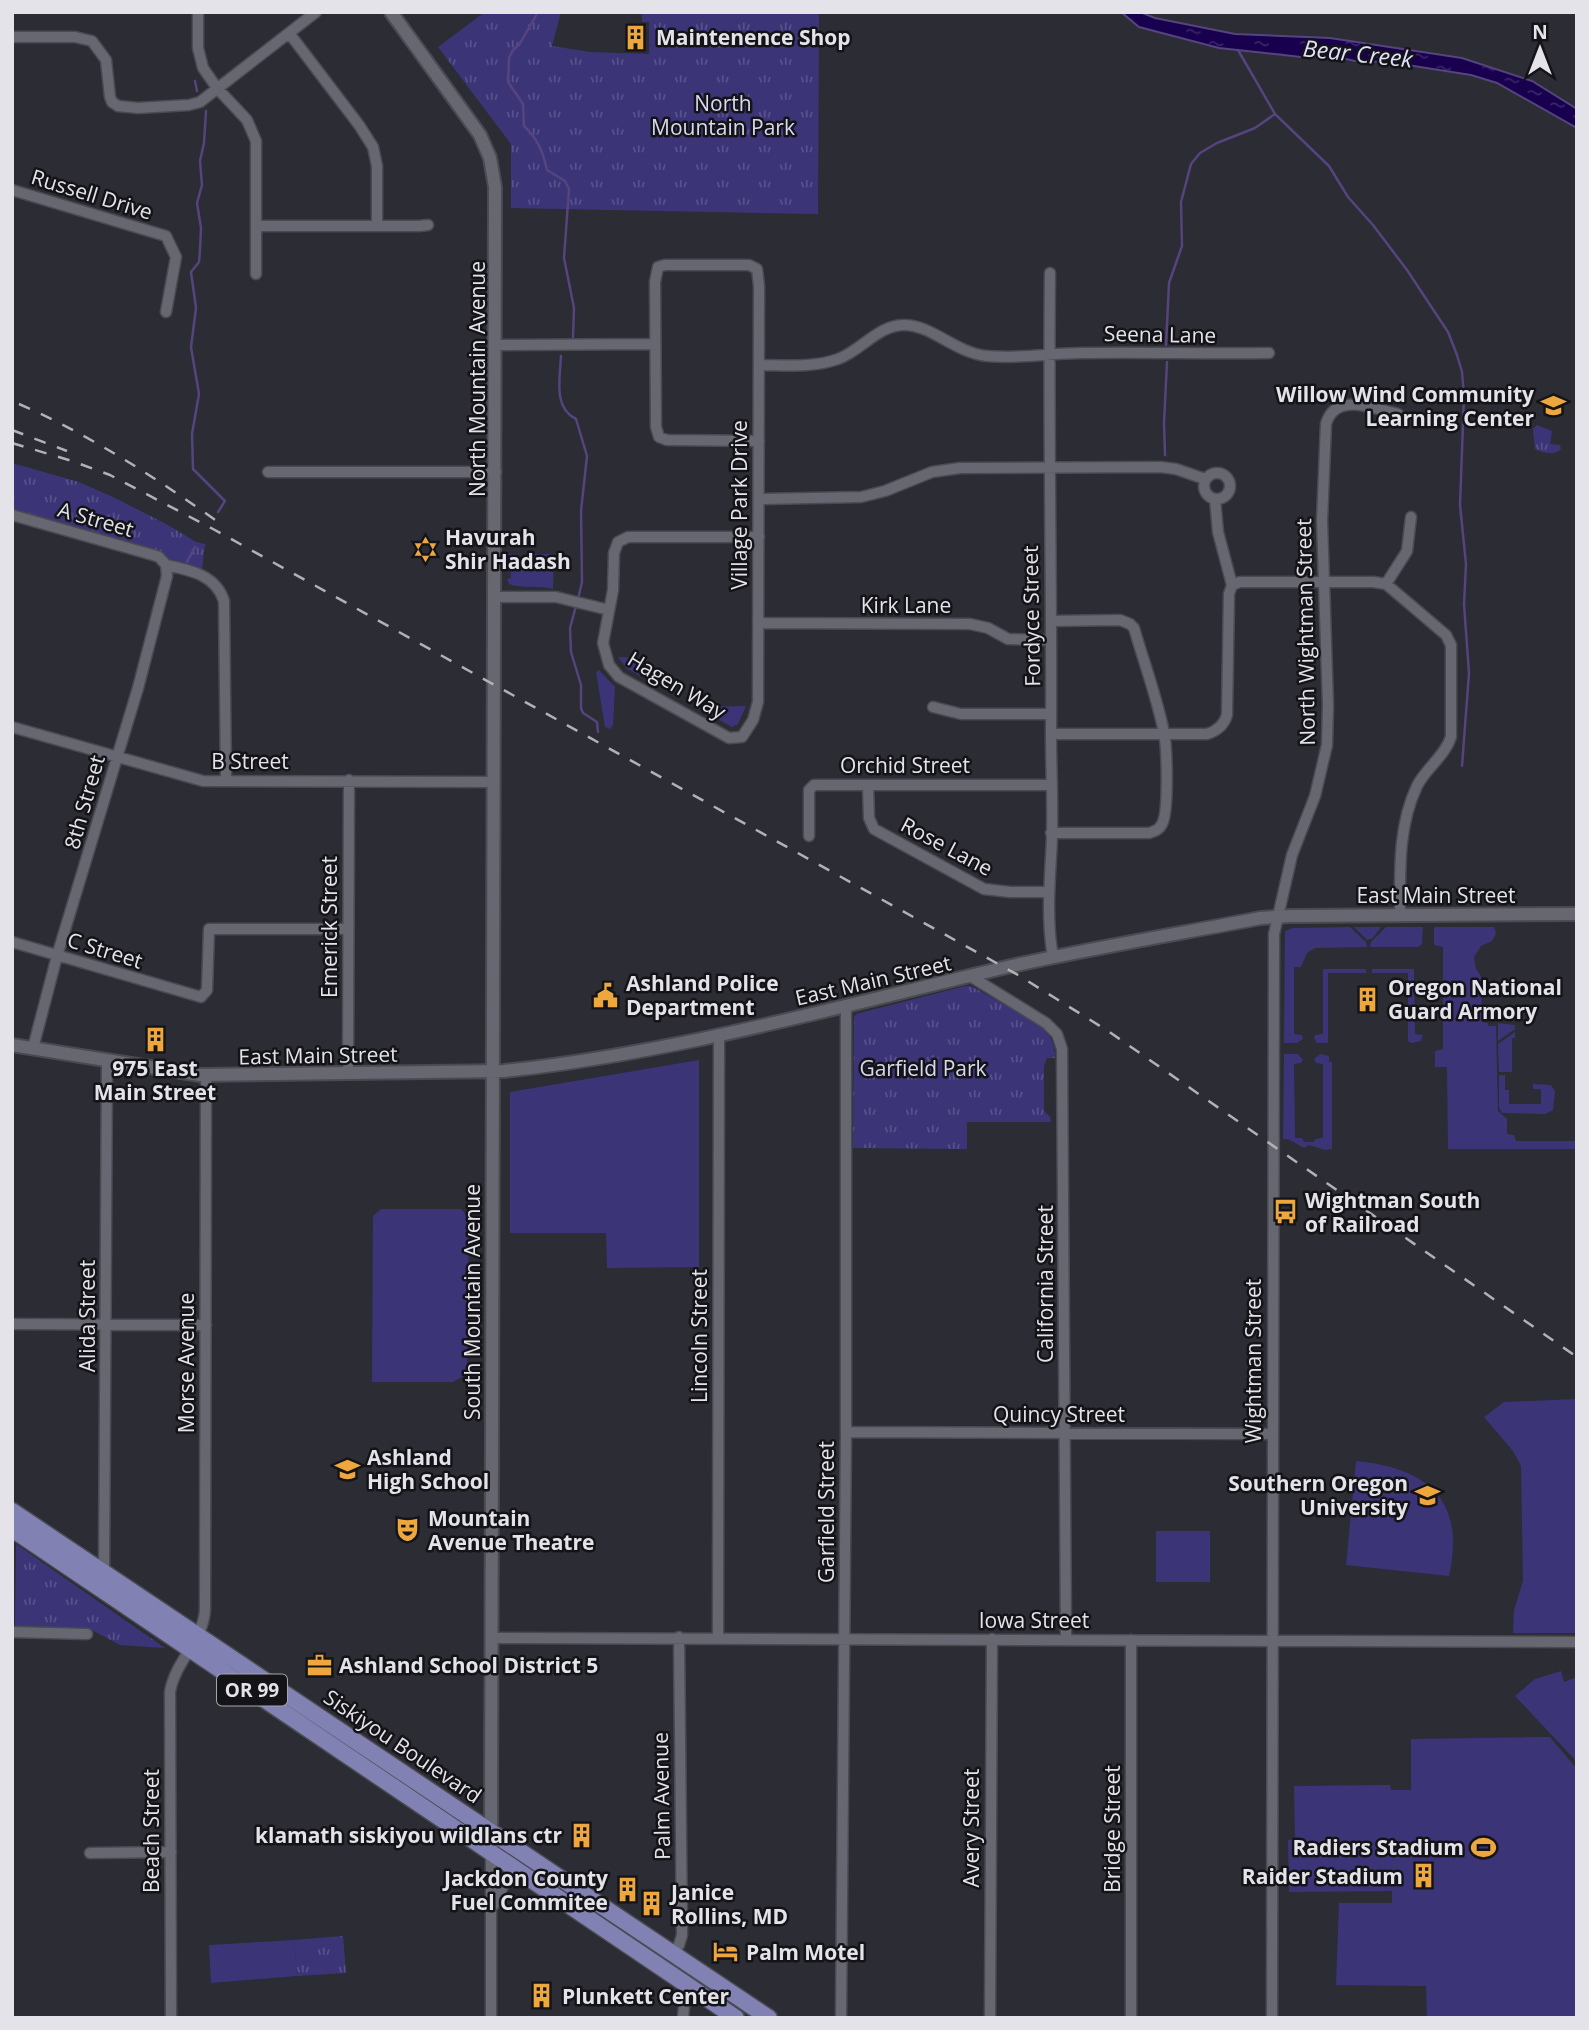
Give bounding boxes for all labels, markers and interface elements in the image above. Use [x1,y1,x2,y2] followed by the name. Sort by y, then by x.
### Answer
[1505,14,1575,84] north arrow
[1532,19,1548,45] text: N
[622,23,650,51] building icon: Maintenence Shop
[656,23,851,51] place label: Maintenence Shop
[1302,31,1415,75] water label: Bear Creek
[651,89,795,141] park label: North Mountain Park
[28,162,156,226] street label: Russell Drive
[463,261,491,497] street label: North Mountain Avenue
[1104,319,1216,349] street label: Seena Lane
[1276,380,1534,432] place label: Willow Wind Community Learning Center
[1540,392,1568,420] school or university icon: Willow Wind Community Learning Center
[725,420,753,590] street label: Village Park Drive
[55,495,137,543] street label: A Street
[1289,518,1321,746] street label: North Wightman Street
[445,523,571,575] place label: Havurah Shir Hadash
[411,535,439,563] synagogue icon: Havurah Shir Hadash
[1016,545,1046,687] street label: Fordyce Street
[861,591,951,619] street label: Kirk Lane
[623,645,732,726] street label: Hagen Way
[211,747,289,775] street label: B Street
[840,751,970,779] street label: Orchid Street
[57,752,111,852] street label: 8th Street
[896,810,998,882] street label: Rose Lane
[315,856,343,998] street label: Emerick Street
[1356,881,1516,909] street label: East Main Street
[64,925,146,975] street label: C Street
[792,948,954,1012] street label: East Main Street
[626,969,779,1021] place label: Ashland Police Department
[1388,973,1562,1025] place label: Oregon National Guard Armory
[592,981,620,1009] public building icon: Ashland Police Department
[1354,985,1382,1013] building icon: Oregon National Guard Armory
[141,1025,169,1053] building icon: 975 East Main Street
[238,1040,398,1070] street label: East Main Street
[94,1054,216,1106] place label: 975 East Main Street
[859,1054,987,1082] park label: Garfield Park
[458,1184,486,1420] street label: South Mountain Avenue
[1305,1186,1480,1238] place label: Wightman South of Railroad
[1271,1198,1299,1226] bus stop icon: Wightman South of Railroad
[1031,1205,1059,1363] street label: California Street
[73,1260,101,1372] street label: Alida Street
[685,1269,713,1403] street label: Lincoln Street
[1239,1279,1267,1443] street label: Wightman Street
[172,1293,200,1433] street label: Morse Avenue
[993,1400,1125,1428] street label: Quincy Street
[812,1441,840,1583] street label: Garfield Street
[367,1443,489,1495] place label: Ashland High School
[333,1455,361,1483] school or university icon: Ashland High School
[1228,1469,1408,1521] place label: Southern Oregon University
[1414,1481,1442,1509] school or university icon: Southern Oregon University
[428,1504,594,1556] place label: Mountain Avenue Theatre
[394,1516,422,1544] theatre icon: Mountain Avenue Theatre
[979,1606,1089,1634] street label: Iowa Street
[305,1651,333,1679] office icon: Ashland School District 5
[339,1651,598,1679] place label: Ashland School District 5
[217,1674,287,1706] road number: OR 99
[319,1683,487,1809] street label: Siskiyou Boulevard
[646,1732,676,1860] street label: Palm Avenue
[1098,1765,1126,1893] street label: Bridge Street
[137,1769,165,1893] street label: Beach Street
[957,1769,985,1887] street label: Avery Street
[255,1821,562,1849] place label: klamath siskiyou wildlans ctr
[568,1821,596,1849] building icon: klamath siskiyou wildlans ctr
[1292,1833,1464,1861] place label: Radiers Stadium
[1470,1833,1498,1861] sports icon: Radiers Stadium
[1242,1862,1403,1890] place label: Raider Stadium
[1409,1862,1437,1890] building icon: Raider Stadium
[442,1864,608,1916] place label: Jackdon County Fuel Commitee
[614,1876,642,1904] building icon: Jackdon County Fuel Commitee
[669,1878,788,1930] place label: Janice Rollins, MD
[637,1890,665,1918] building icon: Janice Rollins, MD
[712,1938,740,1966] hotel icon: Palm Motel
[746,1938,865,1966] place label: Palm Motel
[528,1982,556,2010] building icon: Plunkett Center
[562,1982,729,2010] place label: Plunkett Center

